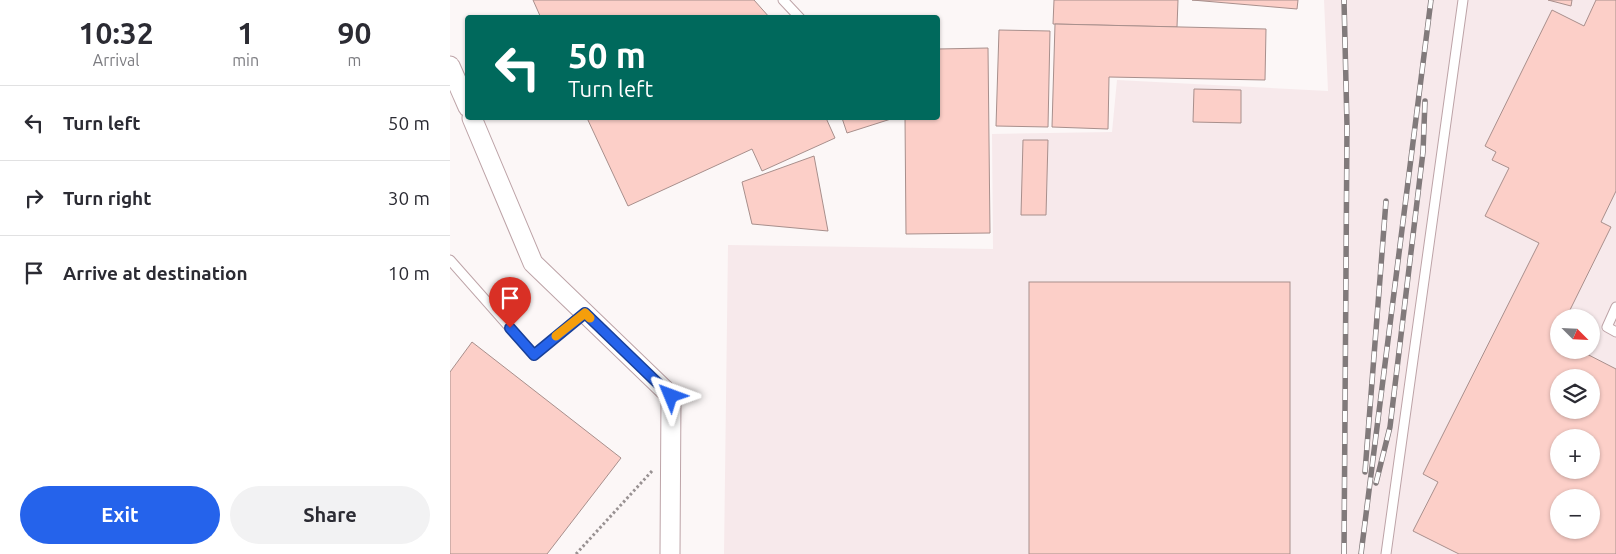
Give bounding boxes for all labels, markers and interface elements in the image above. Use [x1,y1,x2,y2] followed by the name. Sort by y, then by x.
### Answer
[79,16,154,50] text: 10:32
[237,16,254,50] text: 1
[338,16,371,50] text: 90
[485,35,550,100] icon: left
[568,35,646,75] text: 50 m
[93,51,139,69] text: Arrival
[232,51,259,69] text: min
[348,51,361,69] text: m
[568,76,653,101] text: Turn left
[20,109,48,137] icon: left
[63,112,141,134] text: Turn left
[388,112,430,134] text: 50 m
[20,184,48,212] icon: right
[63,187,151,209] text: Turn right
[388,187,430,209] text: 30 m
[20,259,48,287] icon: arrive
[63,262,248,284] text: Arrive at destination
[388,262,430,284] text: 10 m
[489,277,531,328] pin
[496,284,524,312] icon: arrive
[1550,309,1600,359] north arrow
[1550,309,1600,539] map controls
[644,369,696,421] position arrow
[1550,369,1600,419] button: layers
[1550,429,1600,479] button: +
[20,486,220,544] button: Exit
[230,486,430,544] button: Share
[1550,489,1600,539] button: −

